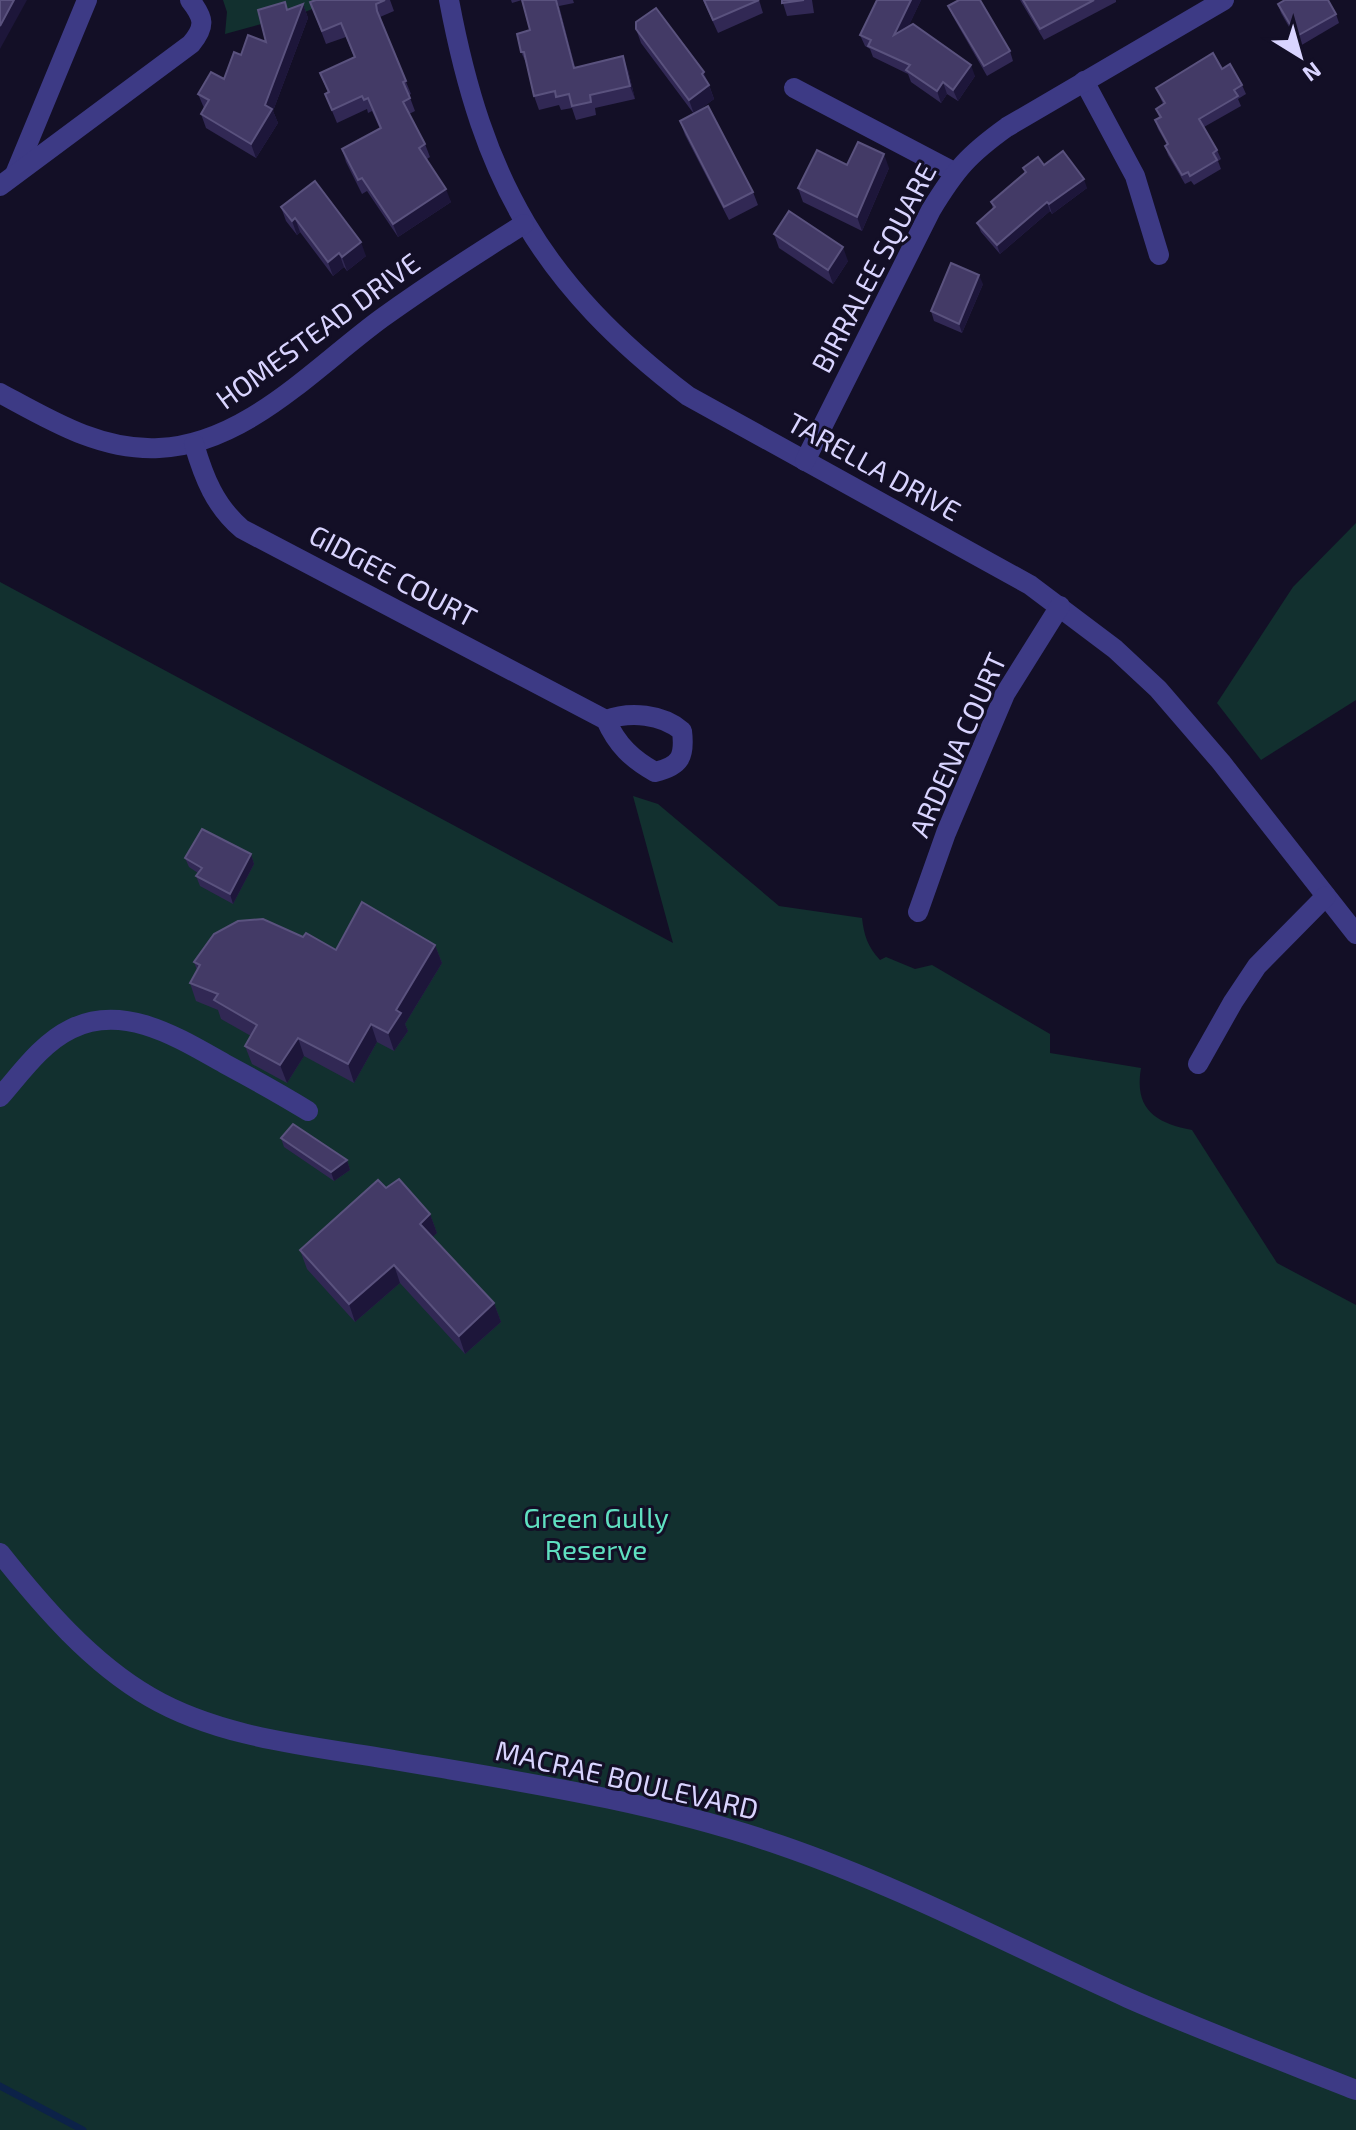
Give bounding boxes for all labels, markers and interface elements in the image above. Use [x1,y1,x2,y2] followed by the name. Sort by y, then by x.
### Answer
[1260,16,1340,96] north arrow
[1298,58,1327,88] text: N
[804,157,943,378] street label: BIRRALEE SQUARE
[209,245,426,416] street label: HOMESTEAD DRIVE
[782,405,967,528] street label: TARELLA DRIVE
[304,517,483,634] street label: GIDGEE COURT
[901,647,1013,842] street label: ARDENA COURT
[523,1500,669,1566] park label: Green Gully Reserve
[493,1732,762,1826] street label: MACRAE BOULEVARD

